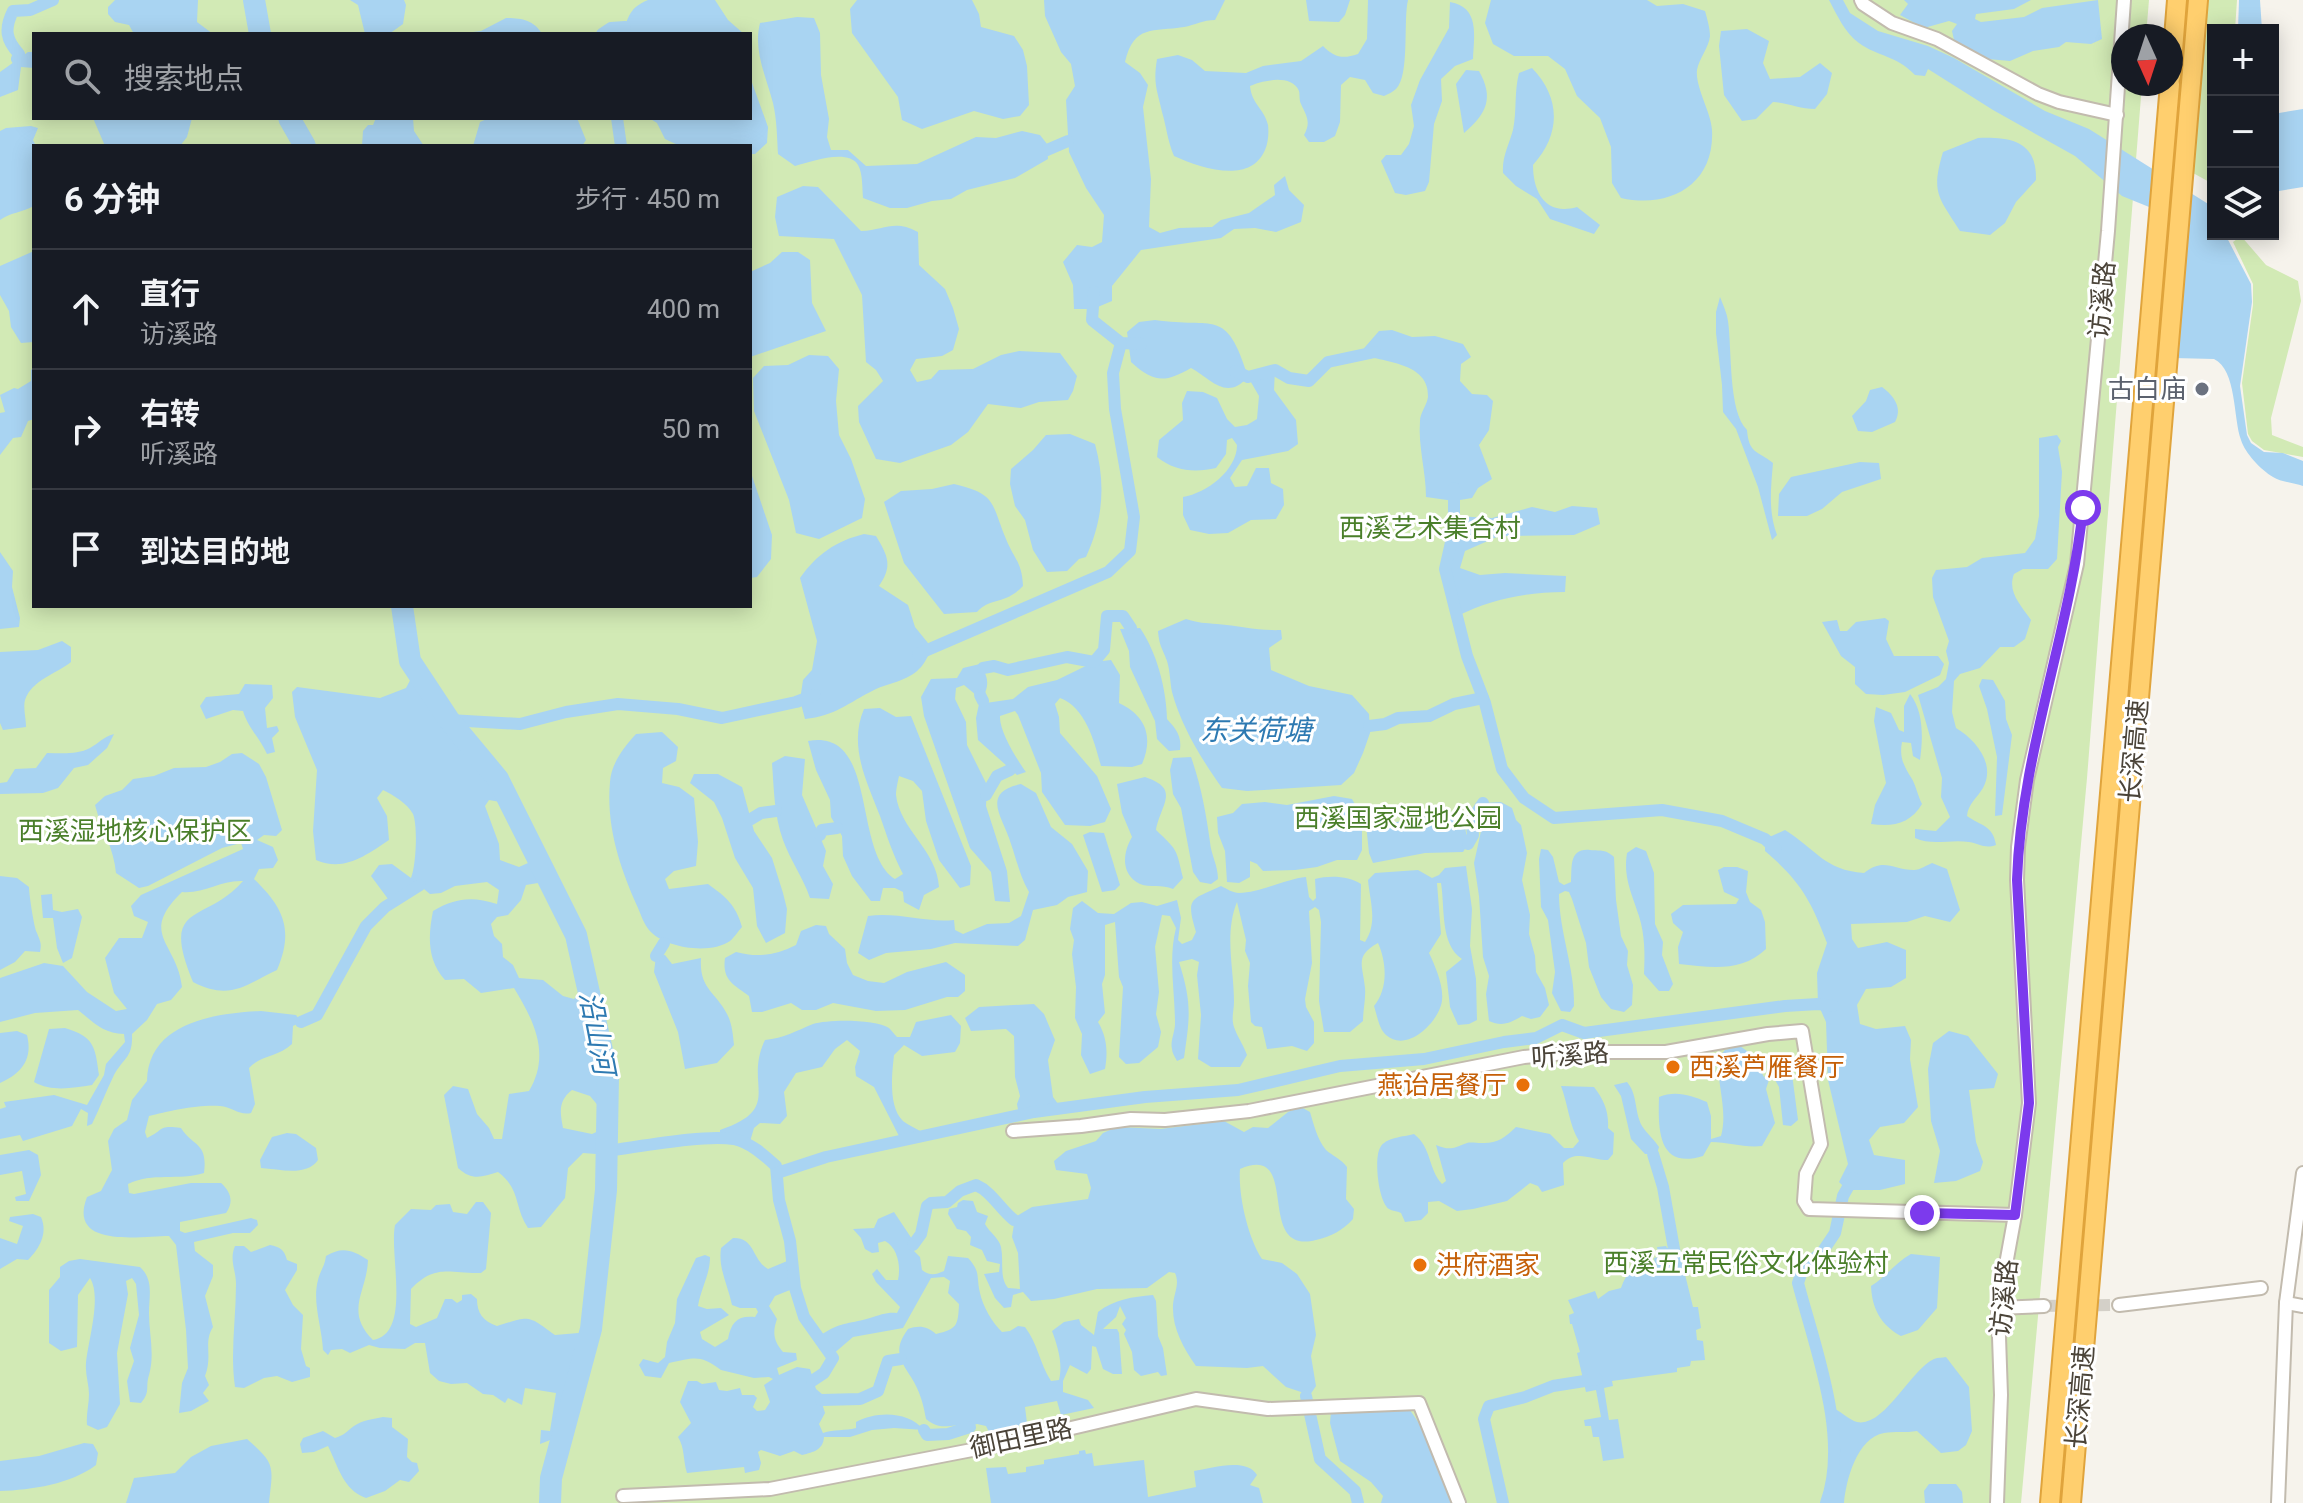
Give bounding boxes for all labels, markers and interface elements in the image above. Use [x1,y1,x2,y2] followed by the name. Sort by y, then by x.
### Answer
[2111,24,2183,96] north arrow
[2207,24,2279,240] map controls
[2207,24,2279,96] button: +
[32,32,752,120] search box
[60,54,104,98] icon: search
[124,61,244,96] text: 搜索地点
[2207,96,2279,168] button: −
[2207,168,2279,240] button: layers
[64,179,160,219] text: 6 分钟
[575,184,720,214] text: 步行 · 450 m
[2084,260,2120,340] street label: 访溪路
[140,276,200,311] text: 直行
[64,287,108,331] icon: ahead
[647,294,720,324] text: 400 m
[140,319,218,349] text: 访溪路
[2108,374,2186,404] place label: 古白庙
[2193,380,2211,398] marker: 古白庙
[140,396,200,431] text: 右转
[64,407,108,451] icon: right
[662,414,720,444] text: 50 m
[140,439,218,469] text: 听溪路
[2065,490,2101,526] route start
[1339,513,1521,543] park label: 西溪艺术集合村
[64,527,108,571] icon: arrive
[140,534,290,569] text: 到达目的地
[2115,698,2153,804] street label: 长深高速
[1200,714,1316,747] water label: 东关荷塘
[1294,803,1502,833] park label: 西溪国家湿地公园
[18,816,252,846] park label: 西溪湿地核心保护区
[573,989,622,1082] water label: 沿山河
[1530,1037,1610,1073] street label: 听溪路
[1689,1052,1845,1082] place label: 西溪芦雁餐厅
[1664,1058,1682,1076] marker: 西溪芦雁餐厅
[1377,1070,1507,1100] place label: 燕诒居餐厅
[1514,1076,1532,1094] marker: 燕诒居餐厅
[1904,1195,1940,1231] route end
[1603,1248,1889,1278] park label: 西溪五常民俗文化体验村
[1436,1250,1540,1280] place label: 洪府酒家
[1411,1256,1429,1274] marker: 洪府酒家
[1985,1258,2023,1338] street label: 访溪路
[2061,1344,2099,1450] street label: 长深高速
[967,1413,1075,1463] street label: 御田里路

